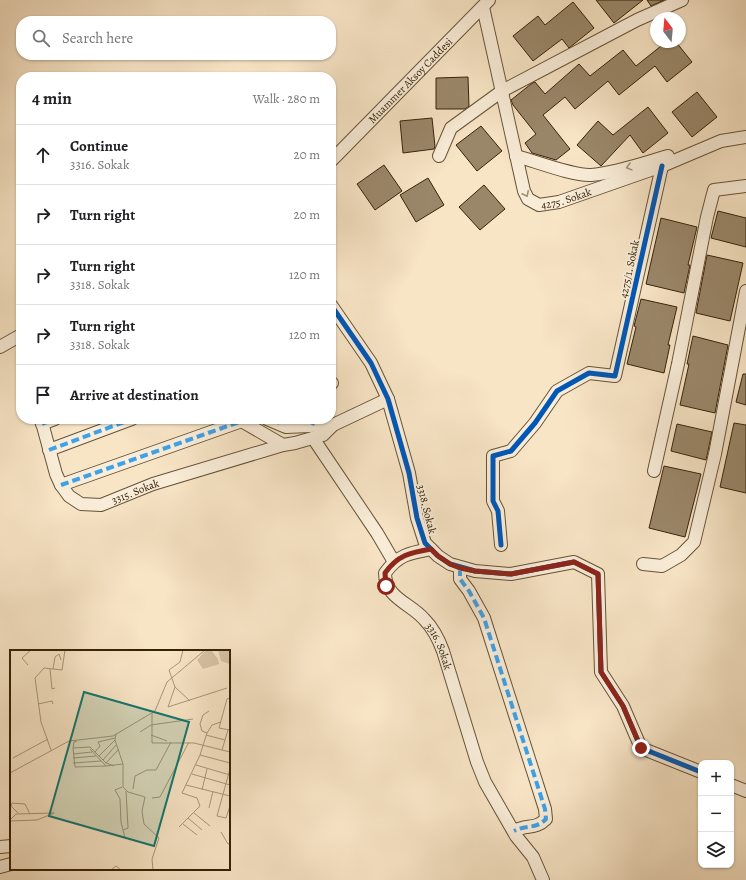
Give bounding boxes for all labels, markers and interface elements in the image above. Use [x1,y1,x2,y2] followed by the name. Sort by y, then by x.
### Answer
[650,12,686,48] north arrow
[16,16,336,60] search box
[30,27,52,49] icon: search
[62,28,133,48] text: Search here
[365,34,456,127] street label: Muammer Aksoy Caddesi
[32,87,72,110] text: 4 min
[253,90,320,107] text: Walk · 280 m
[70,136,128,156] text: Continue
[32,144,54,166] icon: ahead
[294,146,320,163] text: 20 m
[70,156,129,173] text: 3316. Sokak
[626,162,632,170] one-way arrow
[540,184,594,213] street label: 4275. Sokak
[521,190,529,197] one-way arrow
[32,204,54,226] icon: right
[70,205,135,225] text: Turn right
[294,206,320,223] text: 20 m
[616,238,643,300] street label: 4275/1. Sokak
[70,256,135,276] text: Turn right
[32,264,54,286] icon: right
[289,266,320,283] text: 120 m
[70,276,130,293] text: 3318. Sokak
[70,316,135,336] text: Turn right
[32,324,54,346] icon: right
[289,326,320,343] text: 120 m
[70,336,130,353] text: 3318. Sokak
[32,384,54,406] icon: arrive
[70,385,199,405] text: Arrive at destination
[109,475,161,508] street label: 3315. Sokak
[413,483,440,536] street label: 3318. Sokak
[377,577,395,595] route start
[422,620,455,672] street label: 3316. Sokak
[10,650,230,870] inset map
[632,739,650,757] route end
[698,760,734,868] map controls
[698,760,734,796] button: +
[698,796,734,832] button: −
[698,832,734,868] button: layers

